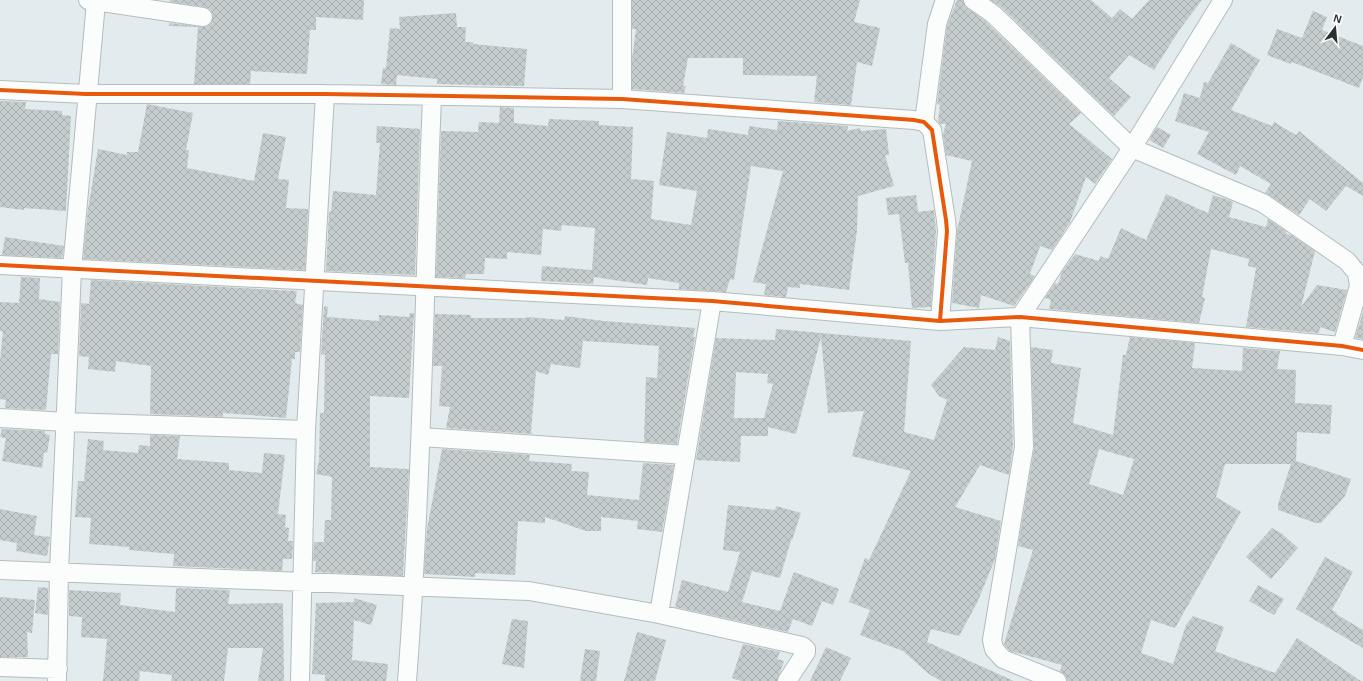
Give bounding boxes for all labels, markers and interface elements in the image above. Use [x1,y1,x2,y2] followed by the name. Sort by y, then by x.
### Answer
[1315,8,1355,48] north arrow
[1332,12,1343,25] text: N

